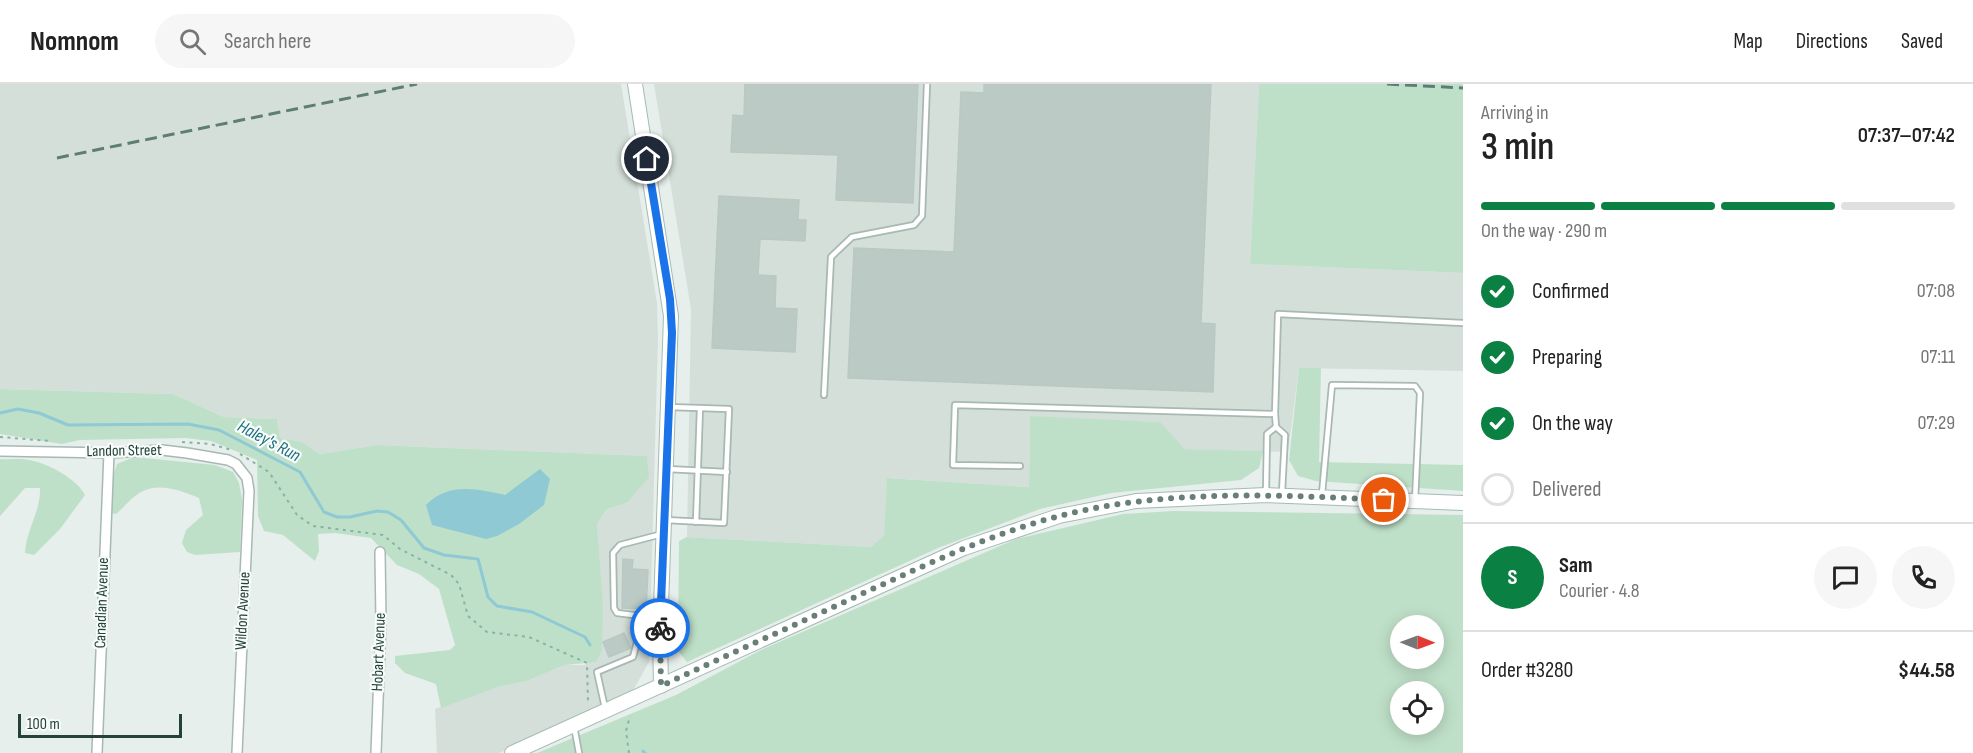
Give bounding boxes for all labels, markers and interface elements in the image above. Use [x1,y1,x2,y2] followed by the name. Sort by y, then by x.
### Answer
[155,14,575,68] search box
[30,25,119,58] text: Nomnom
[176,25,209,58] icon: search
[224,28,311,55] text: Search here
[1733,29,1763,54] text: Map
[1796,29,1868,54] text: Directions
[1901,29,1943,54] text: Saved
[1481,101,1549,125] text: Arriving in
[1858,122,1955,149] text: 07:37–07:42
[1481,124,1554,171] text: 3 min
[621,133,672,184] pin
[630,142,663,175] icon: home
[1481,219,1607,243] text: On the way · 290 m
[1481,275,1514,308] icon: check
[1532,278,1609,305] text: Confirmed
[1917,279,1955,303] text: 07:08
[1481,341,1514,374] icon: check
[1532,344,1602,371] text: Preparing
[1920,345,1955,369] text: 07:11
[1481,407,1514,440] icon: check
[1532,410,1613,437] text: On the way
[1917,411,1955,435] text: 07:29
[234,416,304,466] water label: Haley's Run
[86,441,162,461] street label: Landon Street
[1358,474,1409,525] pin
[1532,476,1601,503] text: Delivered
[1367,483,1400,516] icon: bag
[1814,546,1877,609] button: chat
[1892,546,1955,609] button: phone
[1559,552,1593,579] text: Sam
[91,557,113,649] street label: Canadian Avenue
[1508,564,1517,591] text: S
[231,571,255,651] street label: Wildon Avenue
[1559,579,1640,603] text: Courier · 4.8
[630,598,690,658] courier
[368,612,390,692] street label: Hobart Avenue
[644,612,677,645] icon: bike
[1390,615,1444,669] north arrow
[1390,615,1444,735] map controls
[1481,657,1573,684] text: Order #3280
[1898,657,1955,684] text: $44.58
[1390,681,1444,735] button: locate
[18,711,182,738] scale bar
[27,715,60,734] text: 100 m

